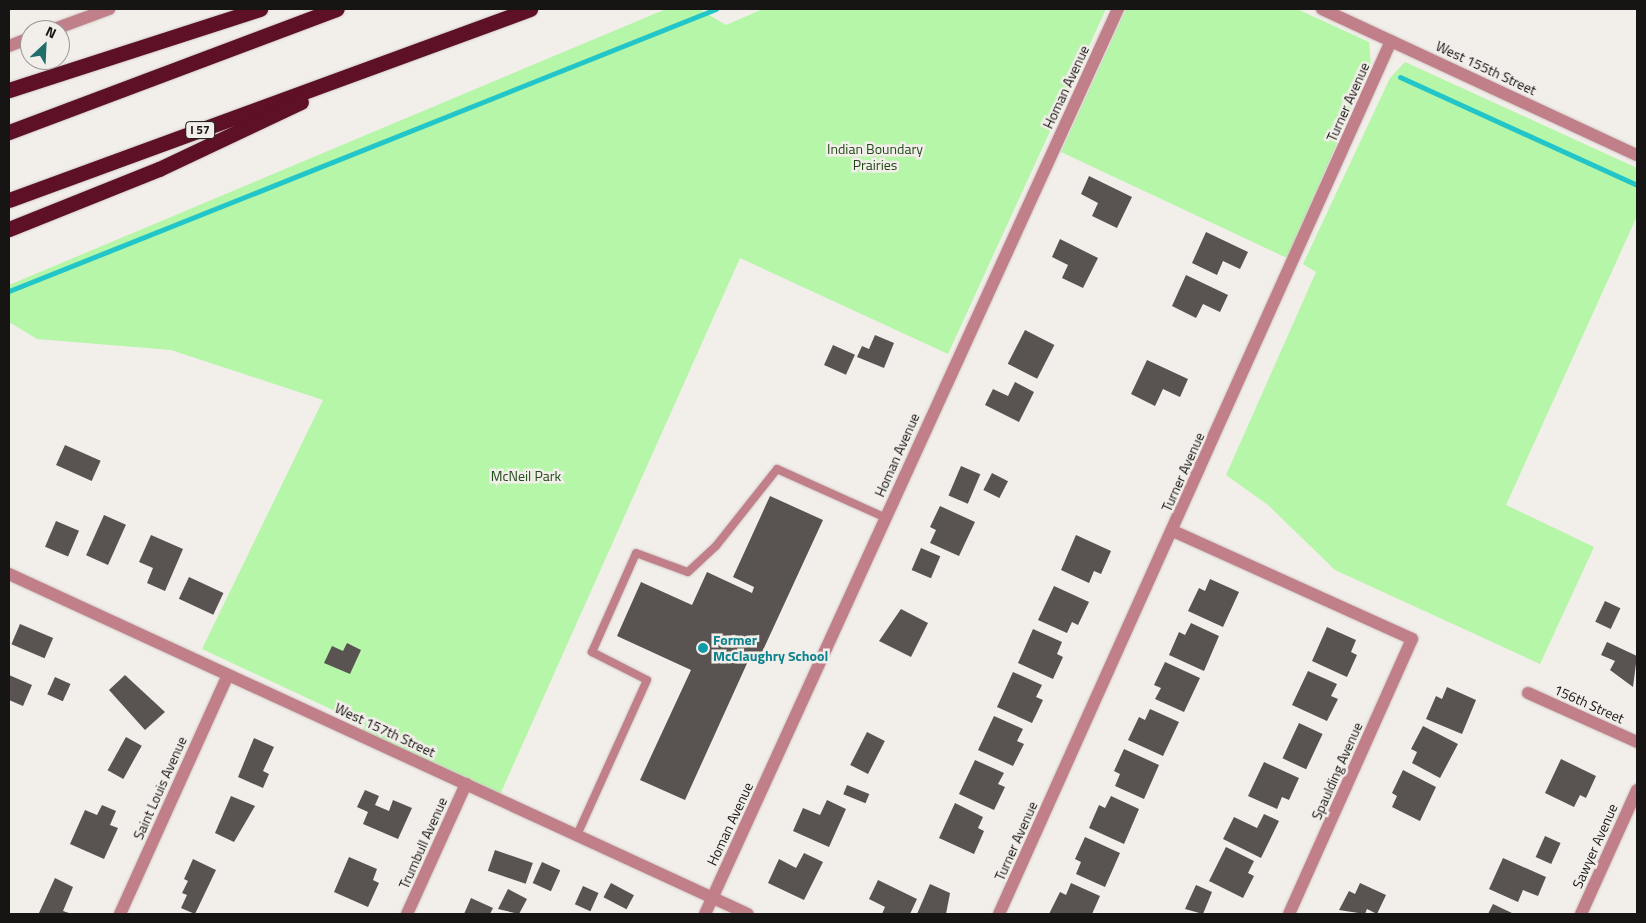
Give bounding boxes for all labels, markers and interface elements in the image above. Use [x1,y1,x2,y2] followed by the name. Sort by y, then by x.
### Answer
[20,20,70,70] north arrow
[42,20,60,43] text: N
[1433,37,1539,99] street label: West 155th Street
[1039,43,1093,131] street label: Homan Avenue
[1323,60,1373,144] street label: Turner Avenue
[185,120,215,140] road number: I 57
[827,141,923,174] park label: Indian Boundary Prairies
[871,411,923,499] street label: Homan Avenue
[1158,430,1208,514] street label: Turner Avenue
[491,468,561,484] park label: McNeil Park
[713,632,828,664] place label: Former McClaughry School
[697,642,709,654] marker: Former McClaughry School
[1551,681,1627,727] street label: 156th Street
[332,699,438,761] street label: West 157th Street
[1308,720,1366,822] street label: Spaulding Avenue
[130,734,190,842] street label: Saint Louis Avenue
[703,780,757,868] street label: Homan Avenue
[395,795,451,891] street label: Trumbull Avenue
[991,799,1041,883] street label: Turner Avenue
[1569,801,1621,891] street label: Sawyer Avenue

